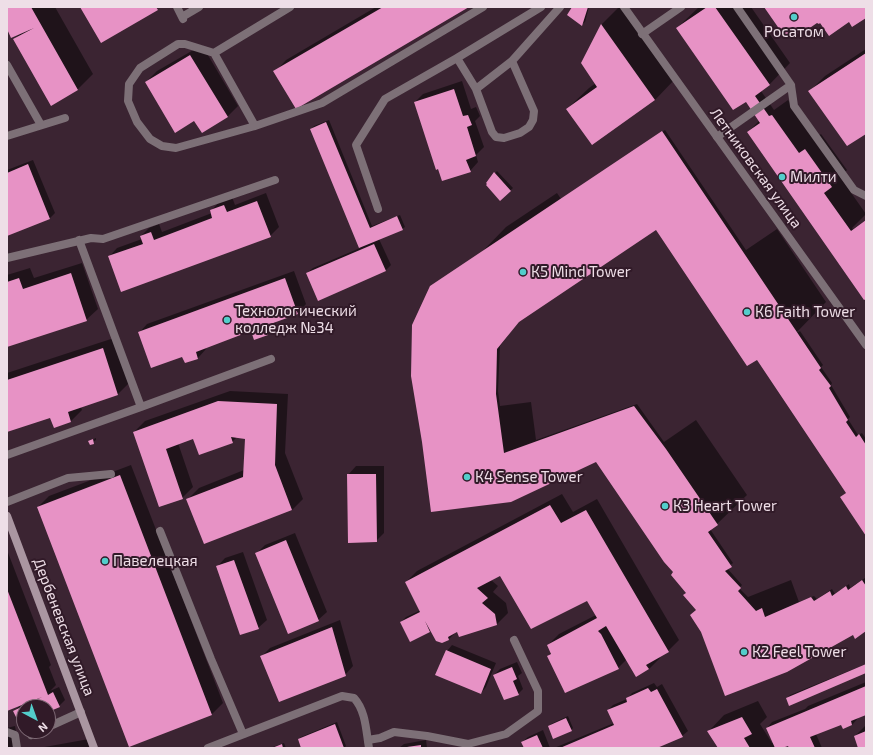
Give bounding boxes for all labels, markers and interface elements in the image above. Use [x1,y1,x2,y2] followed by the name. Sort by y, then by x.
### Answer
[789,12,799,22] marker: Росатом
[764,23,824,41] place label: Росатом
[706,104,806,232] street label: Летниковская улица
[790,168,837,186] place label: Милти
[777,172,787,182] marker: Милти
[531,263,631,281] place label: К5 Mind Tower
[518,267,528,277] marker: К5 Mind Tower
[235,302,357,337] place label: Технологический колледж №34
[755,303,855,321] place label: К6 Faith Tower
[742,307,752,317] marker: К6 Faith Tower
[222,315,232,325] marker: Технологический колледж №34
[475,468,583,486] place label: К4 Sense Tower
[462,472,472,482] marker: К4 Sense Tower
[673,497,777,515] place label: К3 Heart Tower
[660,501,670,511] marker: К3 Heart Tower
[113,552,198,570] place label: Павелецкая
[29,556,99,698] street label: Дербеневская улица
[100,556,110,566] marker: Павелецкая
[752,643,846,661] place label: К2 Feel Tower
[739,647,749,657] marker: К2 Feel Tower
[16,699,56,739] north arrow
[36,720,51,735] text: N

